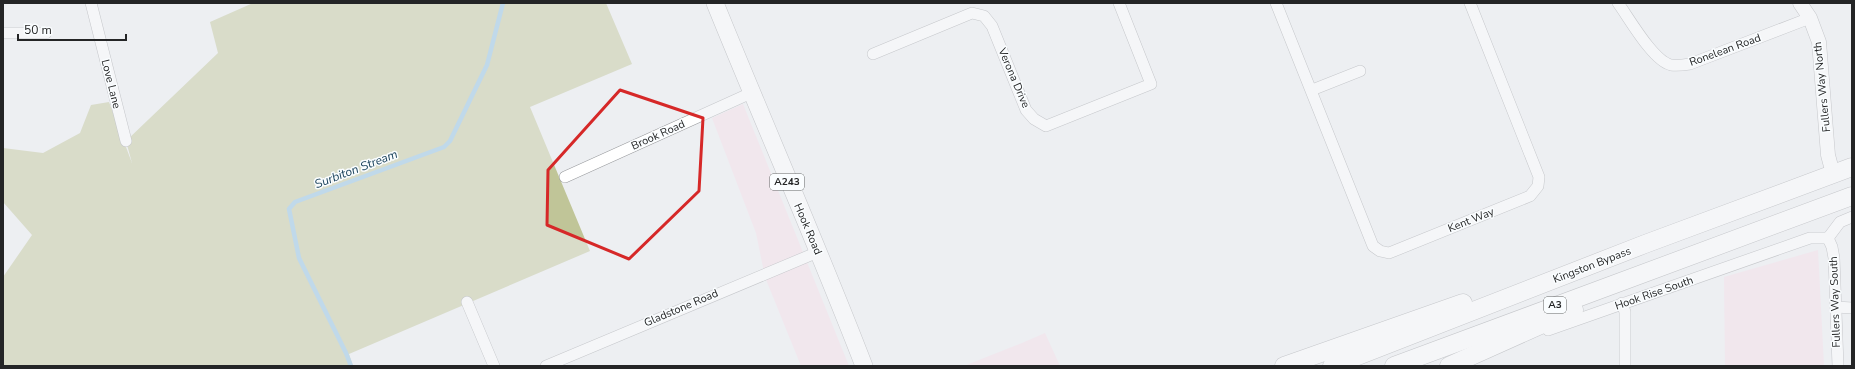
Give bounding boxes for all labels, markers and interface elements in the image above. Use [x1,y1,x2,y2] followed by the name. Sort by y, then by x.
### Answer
[18,16,126,42] scale bar
[24,22,52,38] text: 50 m
[1687,30,1763,70] street label: Ronelean Road
[1810,41,1834,133] street label: Fullers Way North
[994,45,1033,110] street label: Verona Drive
[98,58,124,110] street label: Love Lane
[629,116,687,154] street label: Brook Road
[312,146,400,192] water label: Surbiton Stream
[770,174,804,190] road number: A243
[790,201,826,257] street label: Hook Road
[1446,204,1497,236] street label: Kent Way
[1551,243,1633,287] street label: Kingston Bypass
[1826,256,1844,348] street label: Fullers Way South
[1613,273,1695,313] street label: Hook Rise South
[642,286,720,330] street label: Gladstone Road
[1544,297,1566,313] road number: A3

